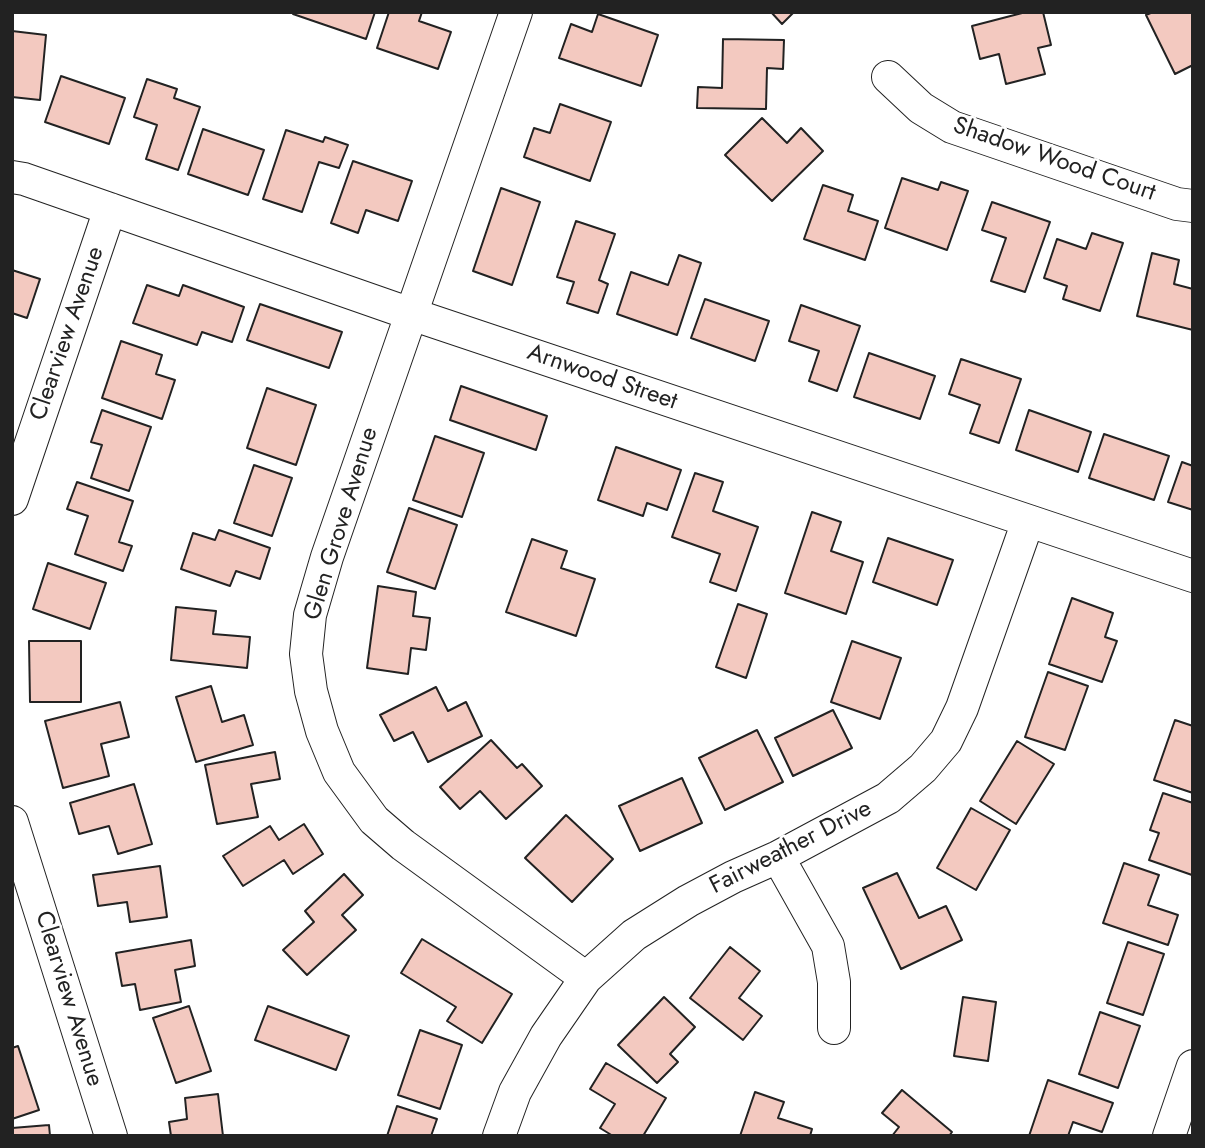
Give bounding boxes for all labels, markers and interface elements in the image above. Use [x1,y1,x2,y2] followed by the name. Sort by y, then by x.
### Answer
[949,112,1159,208] street label: Shadow Wood Court
[25,243,111,425] street label: Clearview Avenue
[523,339,681,417] street label: Arnwood Street
[299,424,385,624] street label: Glen Grove Avenue
[705,795,877,901] street label: Fairweather Drive
[28,908,108,1090] street label: Clearview Avenue

